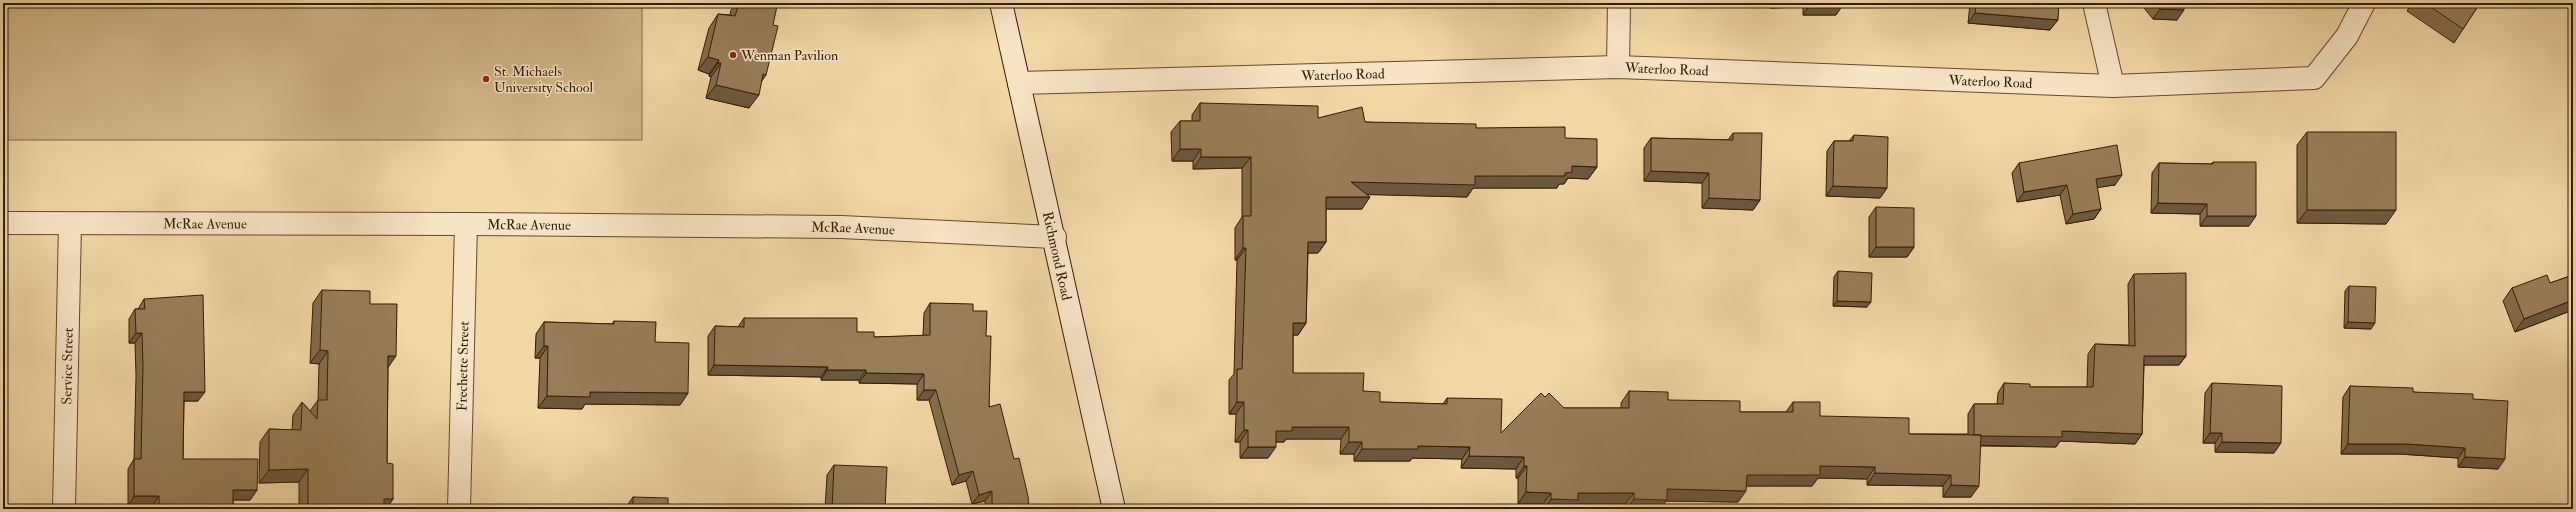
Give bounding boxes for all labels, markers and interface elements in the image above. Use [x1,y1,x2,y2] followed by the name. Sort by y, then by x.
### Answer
[740,47,838,64] place label: Wenman Pavilion
[728,50,738,60] marker: Wenman Pavilion
[1624,59,1709,79] street label: Waterloo Road
[494,63,594,97] place label: St. Michaels University School
[1300,65,1385,84] street label: Waterloo Road
[1947,71,2033,91] street label: Waterloo Road
[481,74,491,84] marker: St. Michaels University School
[1039,210,1076,302] street label: Richmond Road
[163,215,247,232] street label: McRae Avenue
[487,216,571,233] street label: McRae Avenue
[811,218,895,238] street label: McRae Avenue
[453,320,472,411] street label: Frechette Street
[58,327,76,405] street label: Service Street

